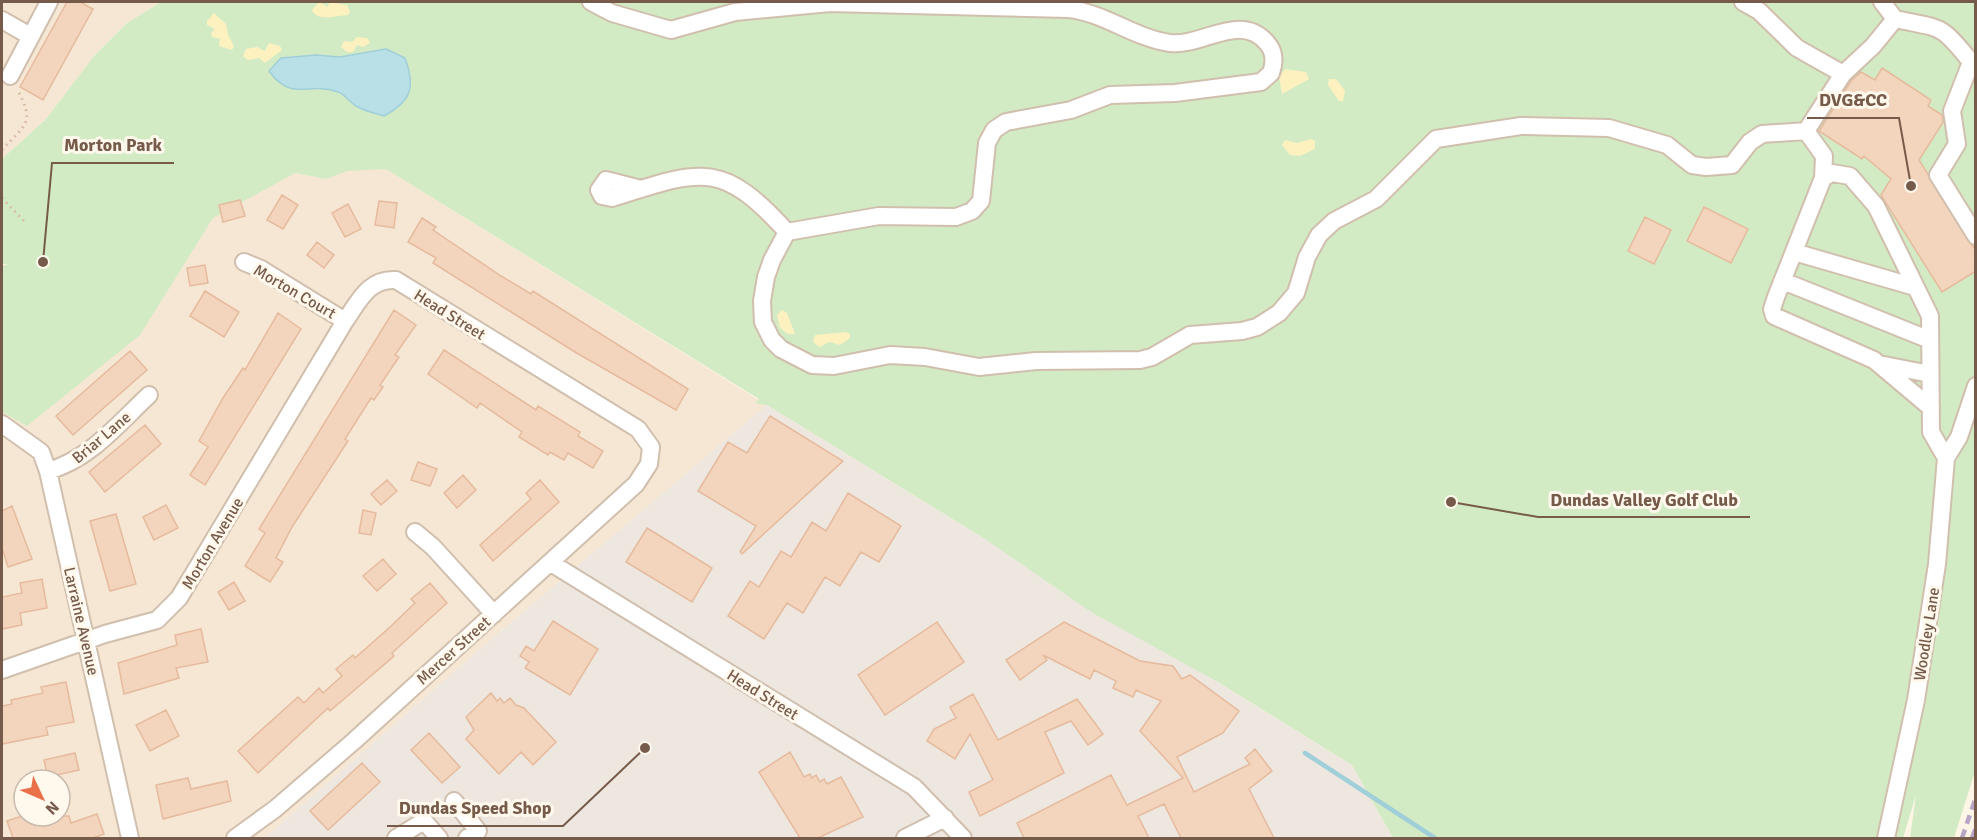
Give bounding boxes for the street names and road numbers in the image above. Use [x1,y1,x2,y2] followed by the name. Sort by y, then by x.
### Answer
[250,260,340,324] street label: Morton Court
[410,285,489,345] street label: Head Street
[68,407,135,468] street label: Briar Lane
[178,494,248,593] street label: Morton Avenue
[59,565,103,677] street label: Larraine Avenue
[1910,586,1944,682] street label: Woodley Lane
[412,612,495,689] street label: Mercer Street
[723,665,802,725] street label: Head Street

